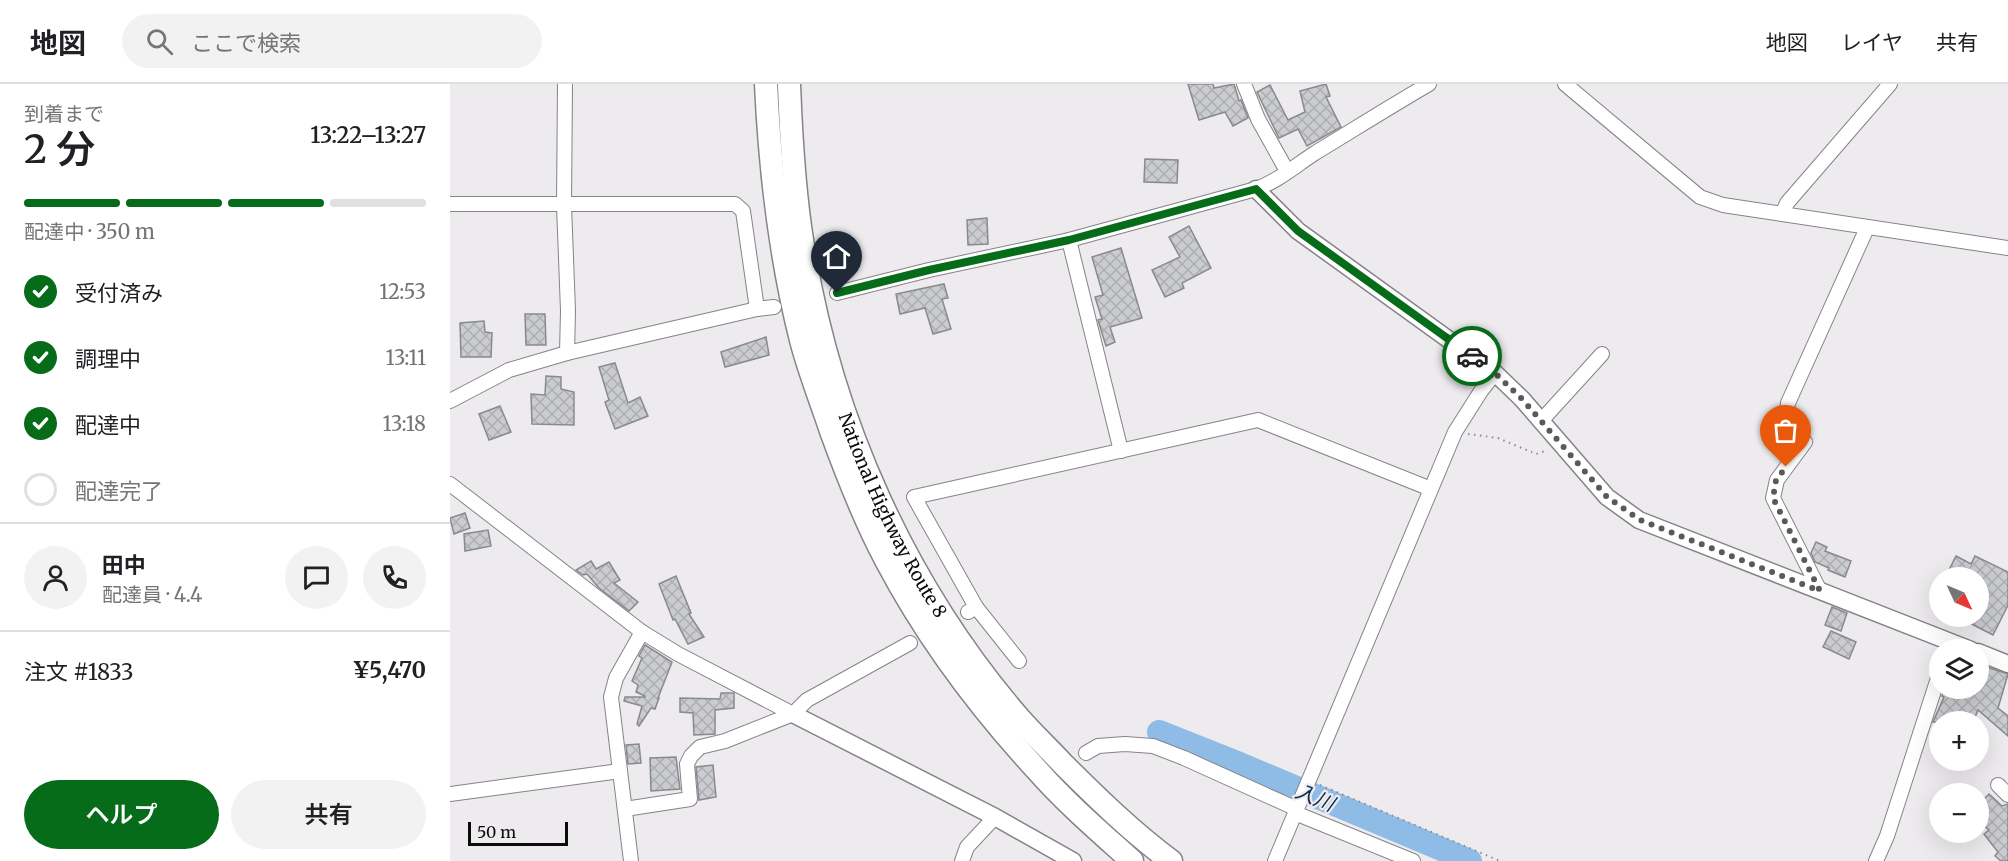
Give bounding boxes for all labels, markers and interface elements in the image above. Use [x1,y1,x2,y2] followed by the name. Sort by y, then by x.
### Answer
[122,14,542,68] search box
[30,25,86,61] text: 地図
[143,25,176,58] icon: search
[191,29,301,57] text: ここで検索
[1766,29,1808,56] text: 地図
[1841,29,1903,56] text: レイヤ
[1936,29,1978,56] text: 共有
[24,101,104,126] text: 到着まで
[310,121,426,149] text: 13:22–13:27
[24,125,95,174] text: 2 分
[24,219,155,244] text: 配達中 · 350 m
[811,231,862,293] pin
[820,240,853,273] icon: home
[24,275,57,308] icon: check
[75,279,163,307] text: 受付済み
[379,279,426,304] text: 12:53
[1442,326,1502,386] courier
[1456,340,1489,373] icon: car
[24,341,57,374] icon: check
[75,345,141,373] text: 調理中
[385,345,426,370] text: 13:11
[1760,405,1811,467] pin
[24,407,57,440] icon: check
[834,410,952,622] street label: National Highway Route 8
[75,411,141,439] text: 配達中
[383,411,426,436] text: 13:18
[1769,414,1802,447] icon: bag
[75,477,163,505] text: 配達完了
[24,546,87,609] button: person
[285,546,348,609] button: chat
[363,546,426,609] button: phone
[102,551,146,579] text: 田中
[1929,567,1989,627] north arrow
[1929,567,1989,843] map controls
[102,582,202,607] text: 配達員 · 4.4
[1929,639,1989,699] button: layers
[353,656,426,684] text: ¥5,470
[24,658,134,686] text: 注文 #1833
[1929,711,1989,771] button: +
[1292,778,1340,817] water label: 入川
[24,780,219,849] button: ヘルプ
[231,780,426,849] button: 共有
[1929,783,1989,843] button: −
[468,819,568,846] scale bar
[477,822,516,842] text: 50 m

